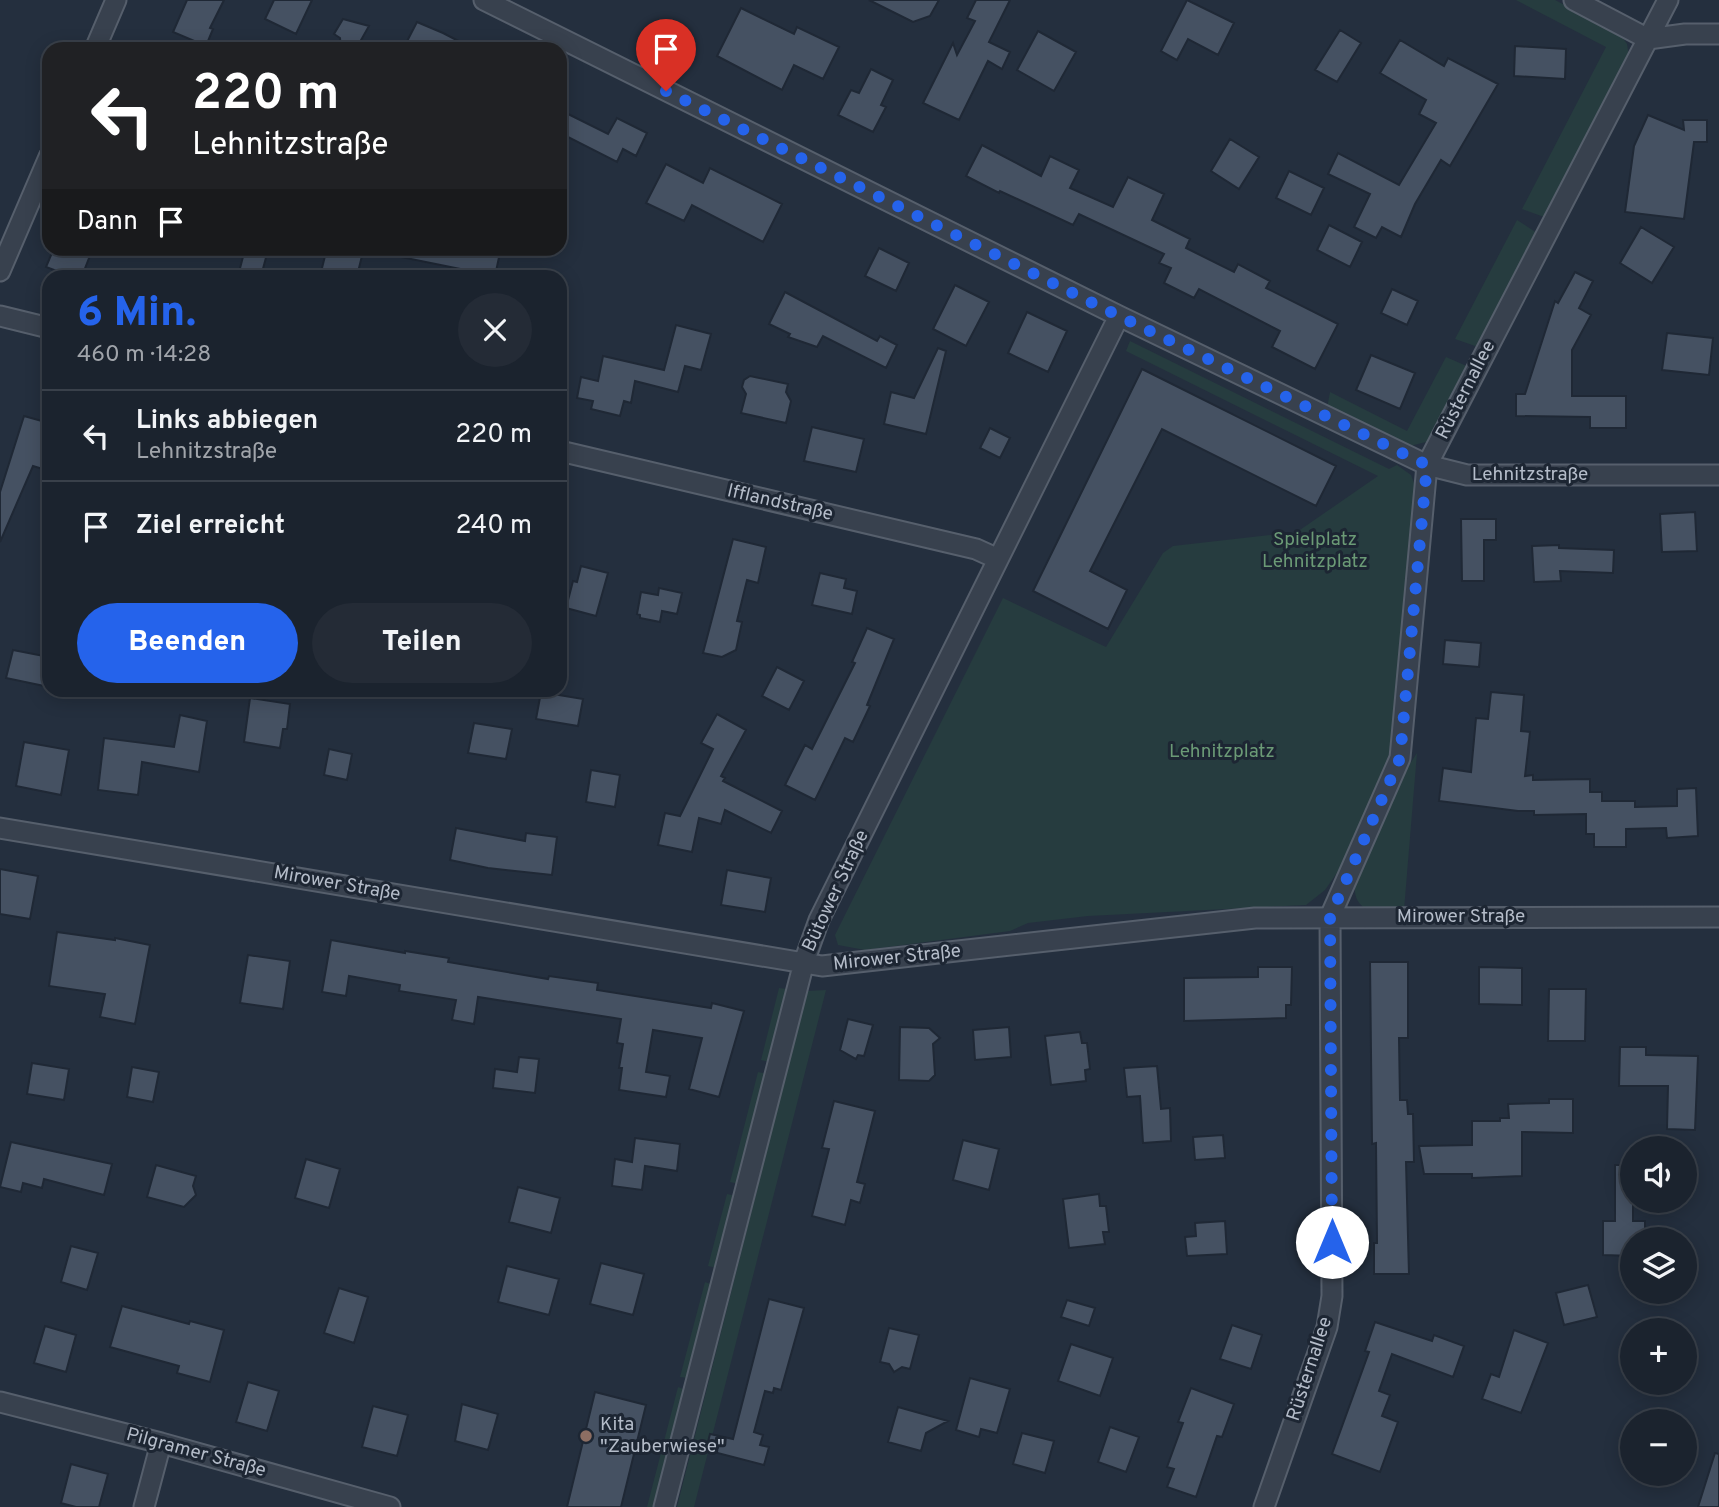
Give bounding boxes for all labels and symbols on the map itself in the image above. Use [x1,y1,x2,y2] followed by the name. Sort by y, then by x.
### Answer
[636,19,696,91] pin
[1431,336,1501,444] street label: Rüsternallee
[1472,463,1588,487] street label: Lehnitzstraße
[725,479,835,527] street label: Ifflandstraße
[1262,528,1368,574] park label: Spielplatz Lehnitzplatz
[1169,740,1275,764] park label: Lehnitzplatz
[797,826,875,956] street label: Bütower Straße
[272,861,402,907] street label: Mirower Straße
[1397,905,1525,929] street label: Mirower Straße
[832,939,962,977] street label: Mirower Straße
[1295,1205,1369,1279] position arrow
[1282,1314,1338,1424] street label: Rüsternallee
[600,1413,725,1459] place label: Kita "Zauberwiese"
[123,1423,269,1483] street label: Pilgramer Straße
[578,1428,594,1444] marker: Kita "Zauberwiese"

